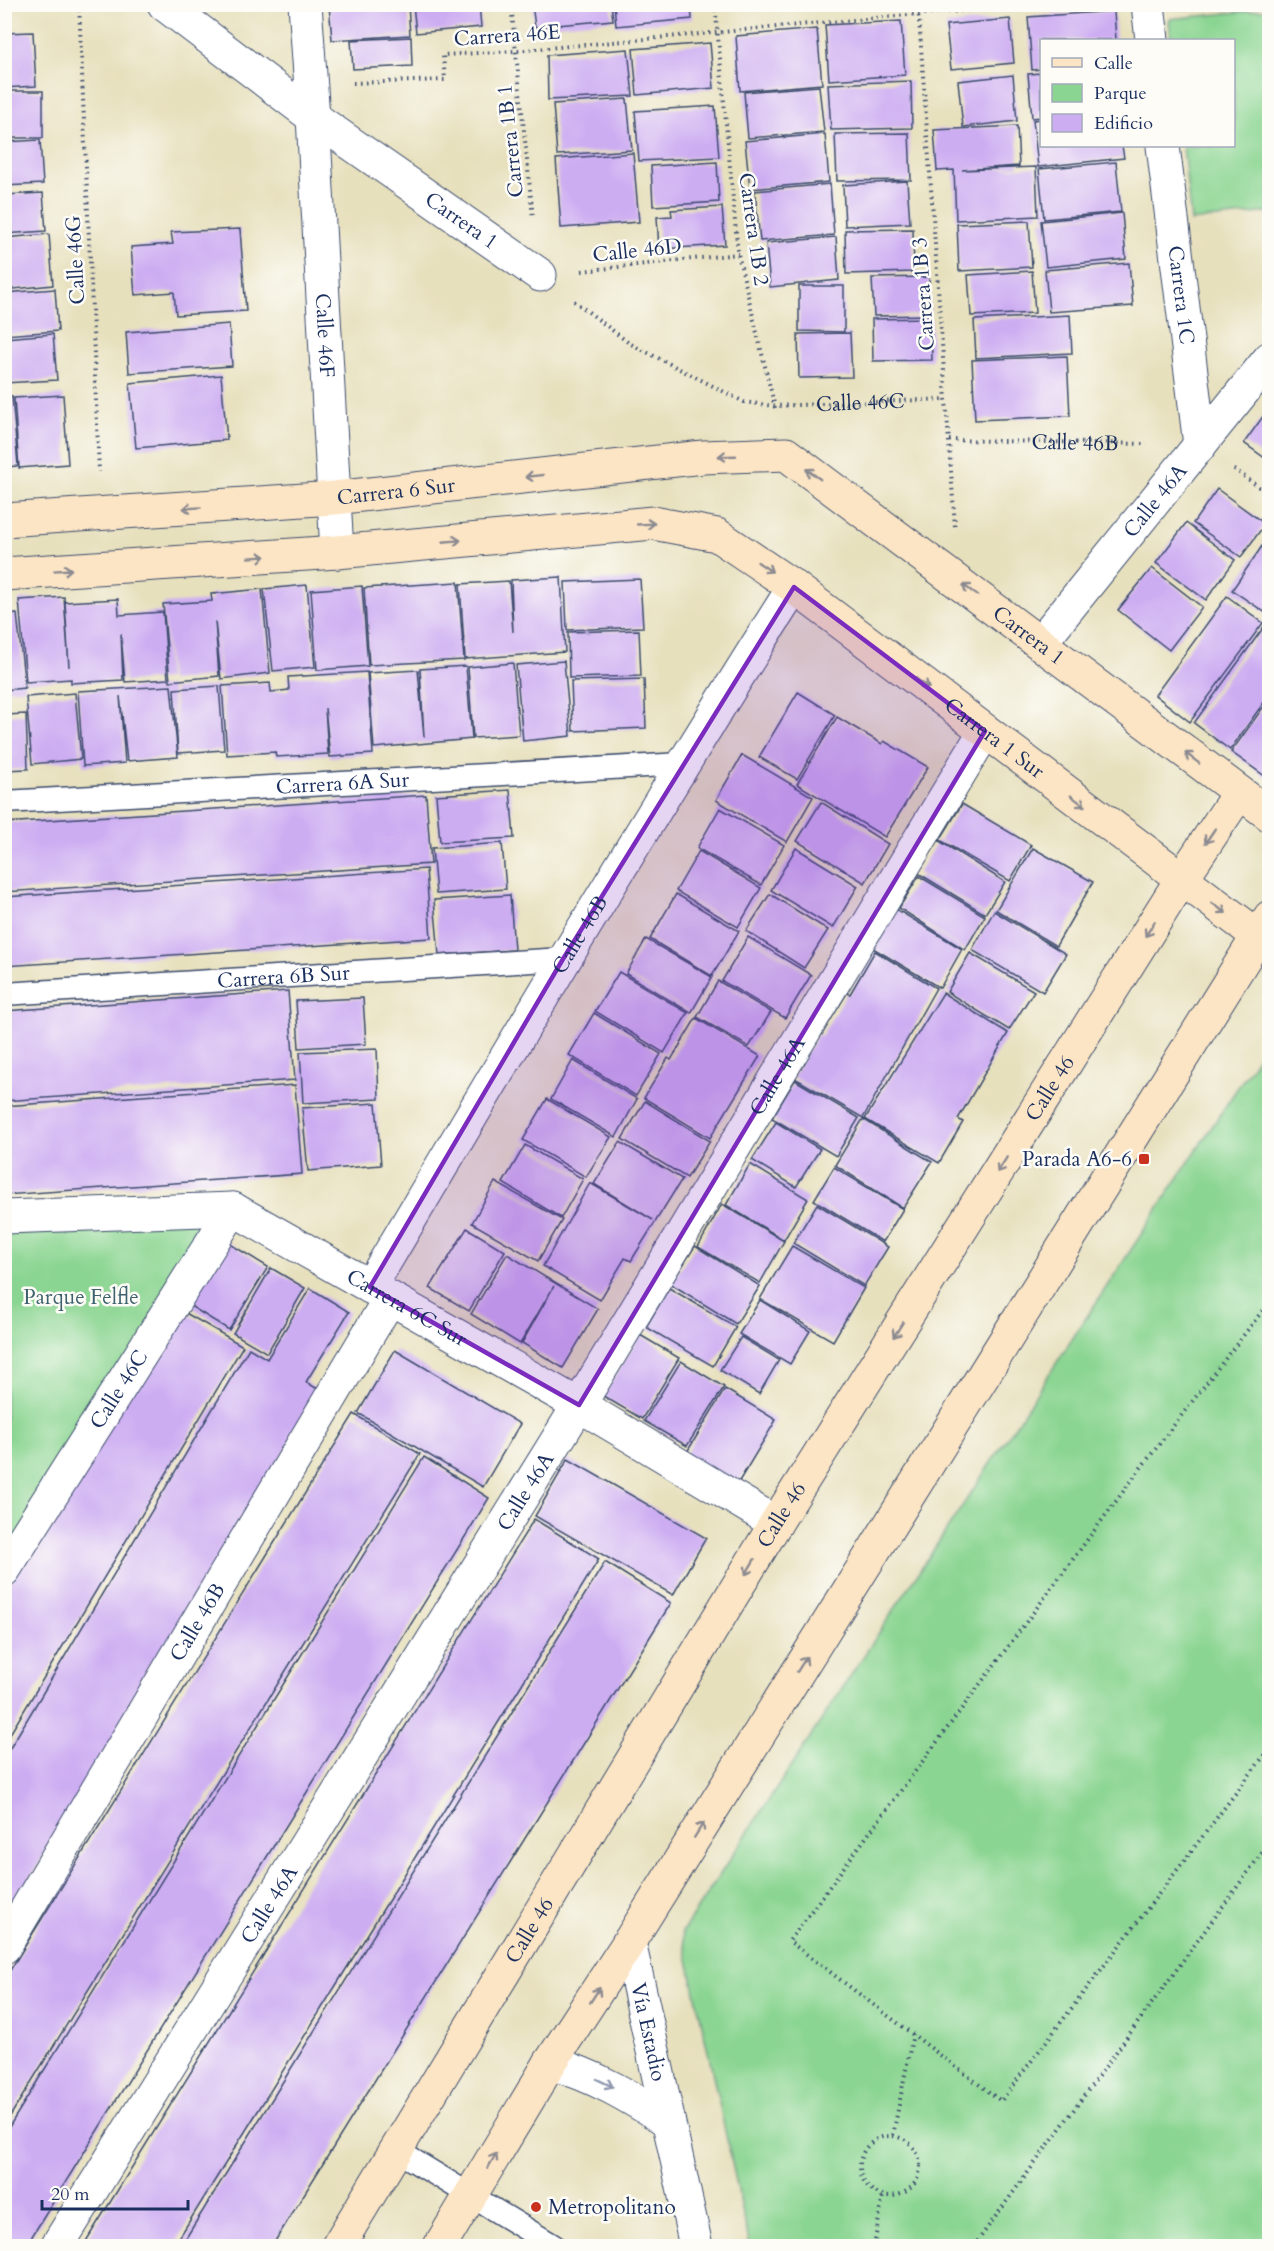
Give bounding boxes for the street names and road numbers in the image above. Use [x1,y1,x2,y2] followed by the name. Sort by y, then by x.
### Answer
[453,17,561,54] street label: Carrera 46E
[490,83,531,199] street label: Carrera 1B 1
[731,171,776,288] street label: Carrera 1B 2
[419,185,504,256] street label: Carrera 1
[59,214,92,305] street label: Calle 46G
[591,231,683,270] street label: Calle 46D
[905,236,942,352] street label: Carrera 1B 3
[1160,244,1201,346] street label: Carrera 1C
[308,292,341,378] street label: Calle 46F
[815,387,905,419] street label: Calle 46C
[1031,428,1119,458] street label: Calle 46B
[1117,458,1194,544] street label: Calle 46A
[335,471,457,513] street label: Carrera 6 Sur
[987,599,1071,672] street label: Carrera 1
[938,691,1051,786] street label: Carrera 1 Sur
[275,765,410,802] street label: Carrera 6A Sur
[545,890,615,980] street label: Calle 46B
[216,958,351,996] street label: Carrera 6B Sur
[743,1031,813,1121] street label: Calle 46A
[1019,1050,1082,1127] street label: Calle 46
[341,1262,473,1354] street label: Carrera 6C Sur
[83,1344,155,1435] street label: Calle 46C
[490,1447,561,1537] street label: Calle 46A
[750,1477,813,1554] street label: Calle 46
[163,1578,232,1667] street label: Calle 46B
[234,1860,305,1950] street label: Calle 46A
[498,1892,561,1969] street label: Calle 46
[623,1980,673,2084] street label: Vía Estadio

